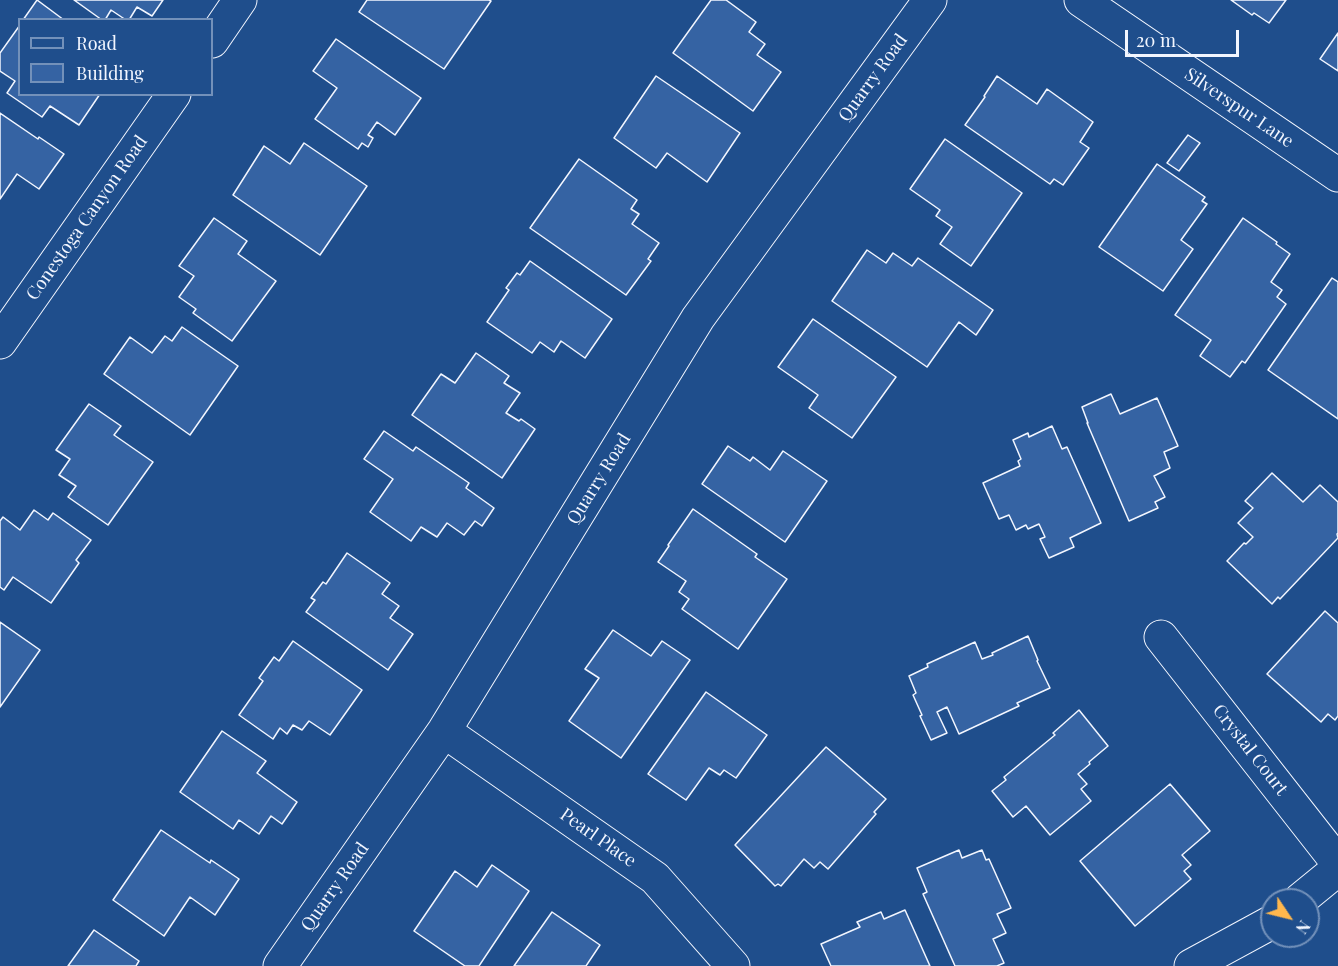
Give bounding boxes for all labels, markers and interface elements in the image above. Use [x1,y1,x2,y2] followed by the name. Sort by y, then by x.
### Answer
[18,18,213,96] legend
[1128,18,1242,56] scale bar
[1136,28,1176,52] text: 20 m
[834,30,912,126] street label: Quarry Road
[76,31,117,55] text: Road
[76,61,144,85] text: Building
[1180,64,1298,152] street label: Silverspur Lane
[22,132,152,304] street label: Conestoga Canyon Road
[562,429,636,529] street label: Quarry Road
[1208,700,1292,800] street label: Crystal Court
[556,804,640,872] street label: Pearl Place
[297,839,373,935] street label: Quarry Road
[1260,888,1320,948] north arrow
[1292,917,1315,938] text: N

